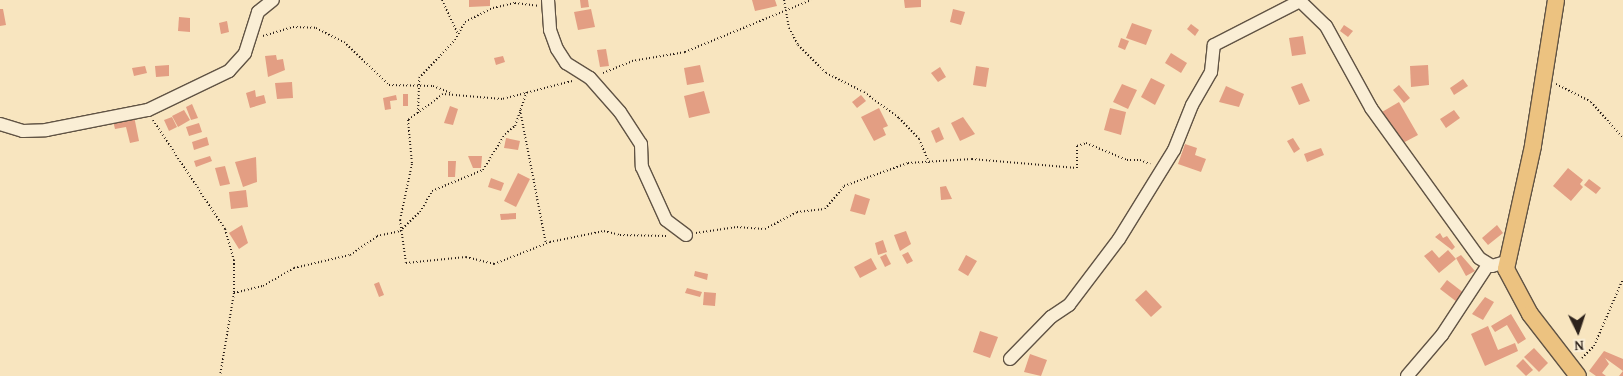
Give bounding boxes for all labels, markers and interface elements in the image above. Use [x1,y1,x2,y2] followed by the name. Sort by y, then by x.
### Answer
[1553,306,1603,356] north arrow
[1574,336,1584,356] text: N

